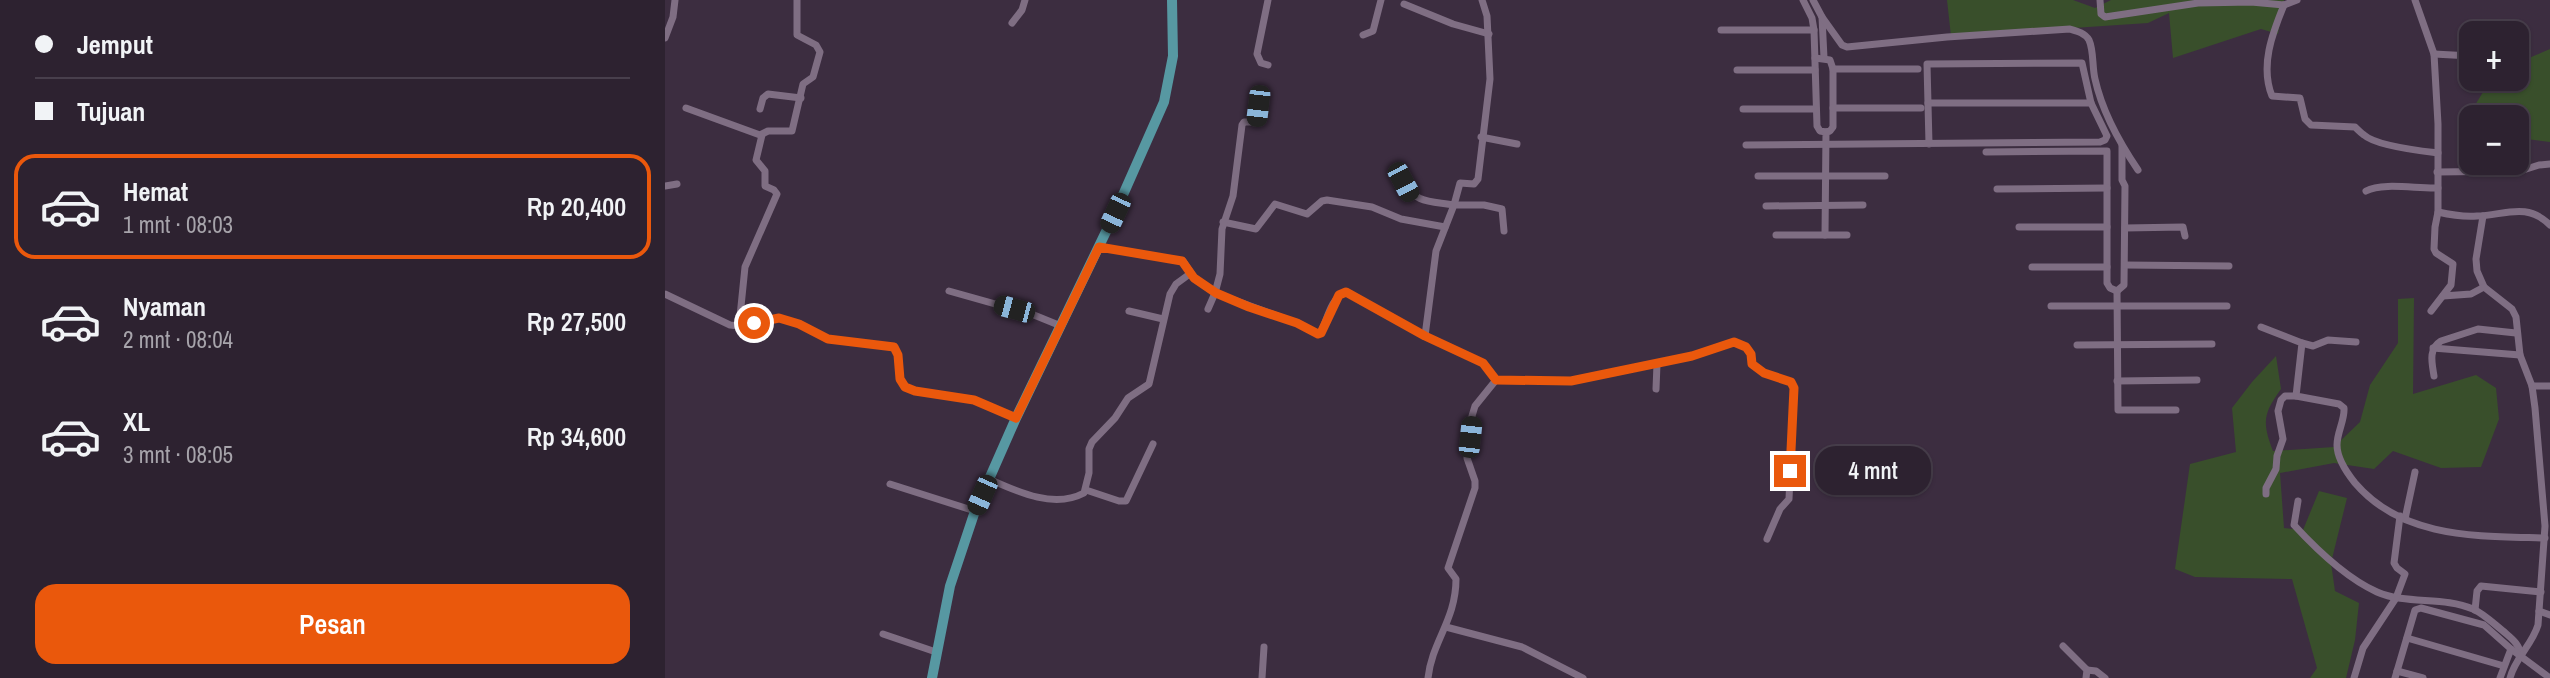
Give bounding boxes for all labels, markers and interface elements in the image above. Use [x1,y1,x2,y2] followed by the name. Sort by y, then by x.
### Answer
[2459,21,2529,175] map controls
[2459,21,2529,91] button: +
[77,27,153,62] text: Jemput
[1246,84,1271,128] car
[77,94,145,129] text: Tujuan
[2459,105,2529,175] button: −
[1384,159,1423,205] car
[123,174,188,209] text: Hemat
[39,175,102,238] icon: car
[527,189,626,224] text: Rp 20,400
[1097,190,1134,236] car
[123,209,233,240] text: 1 mnt · 08:03
[123,289,206,324] text: Nyaman
[39,290,102,353] icon: car
[991,293,1038,325] car
[527,304,626,339] text: Rp 27,500
[738,307,770,339] route start
[123,324,233,355] text: 2 mnt · 08:04
[123,404,150,439] text: XL
[39,405,102,468] icon: car
[1458,415,1483,459] car
[527,419,626,454] text: Rp 34,600
[123,439,233,470] text: 3 mnt · 08:05
[1815,447,1930,496] callout: 4 mnt
[1774,455,1806,487] route end
[1848,455,1898,486] text: 4 mnt
[964,472,1001,518] car
[35,584,630,664] button: Pesan

